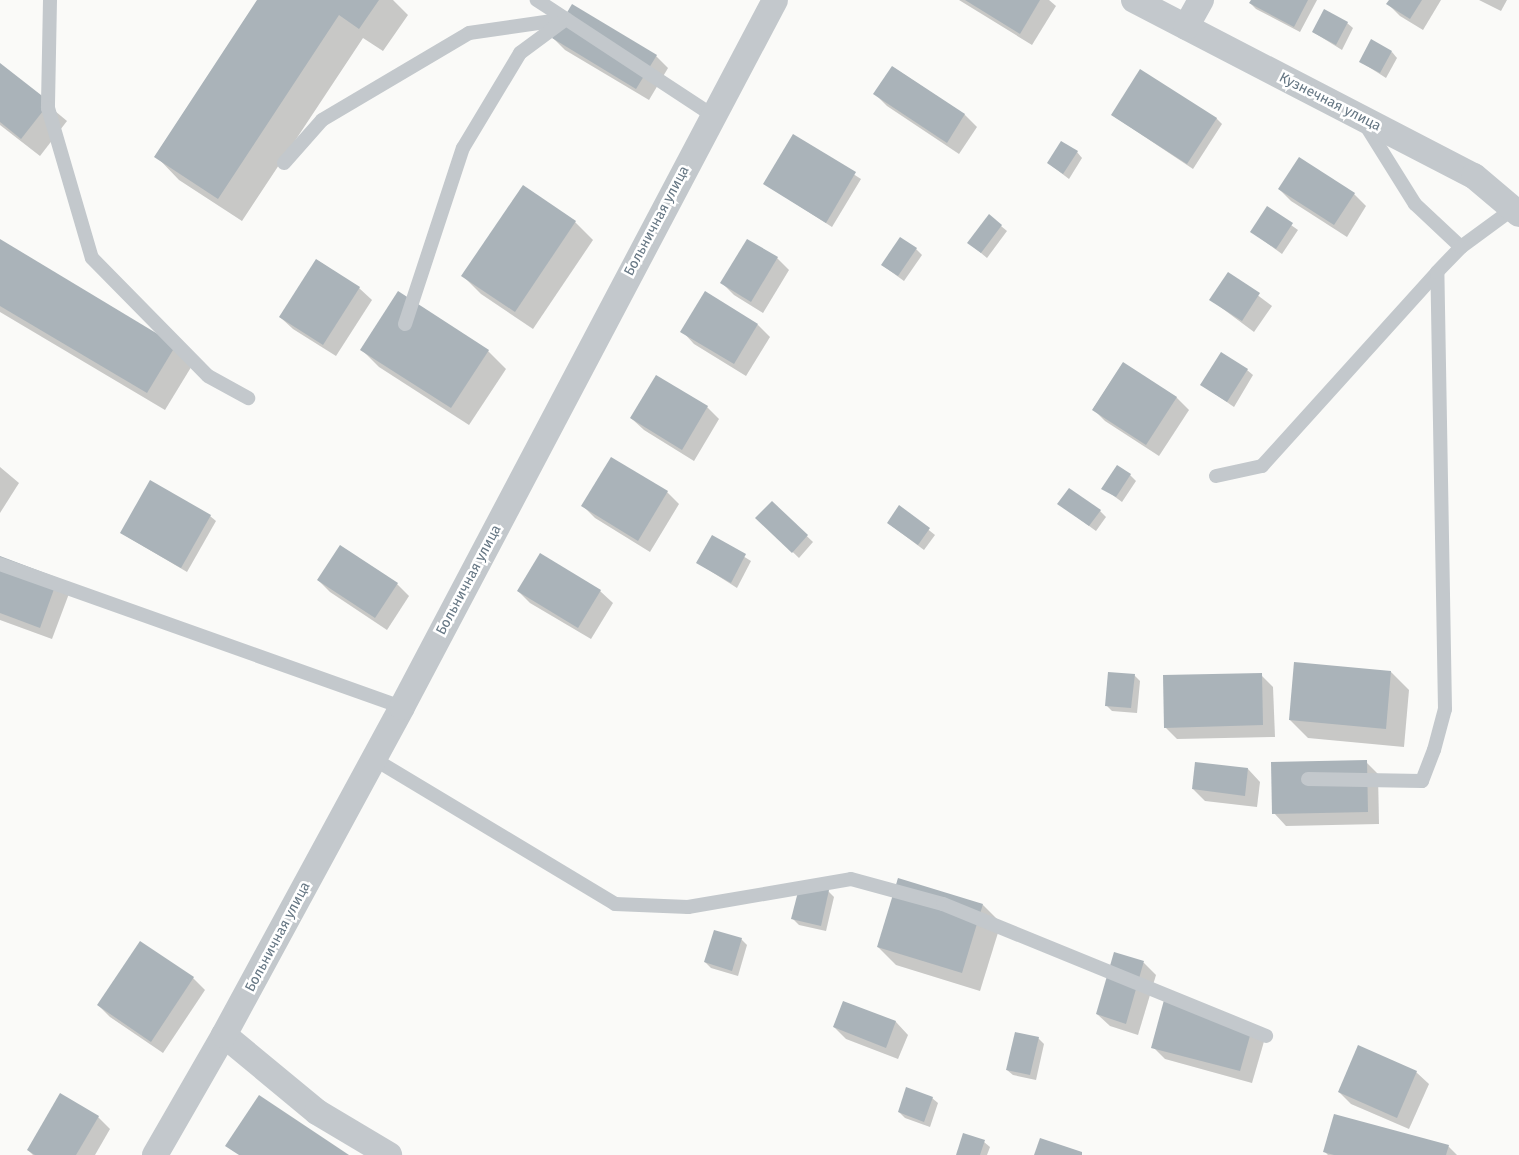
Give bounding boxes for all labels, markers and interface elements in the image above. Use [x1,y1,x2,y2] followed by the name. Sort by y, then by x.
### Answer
[1276,69,1384,135] street label: Кузнечная улица
[621,163,693,279] street label: Больничная улица
[433,522,505,638] street label: Больничная улица
[242,879,314,995] street label: Больничная улица

